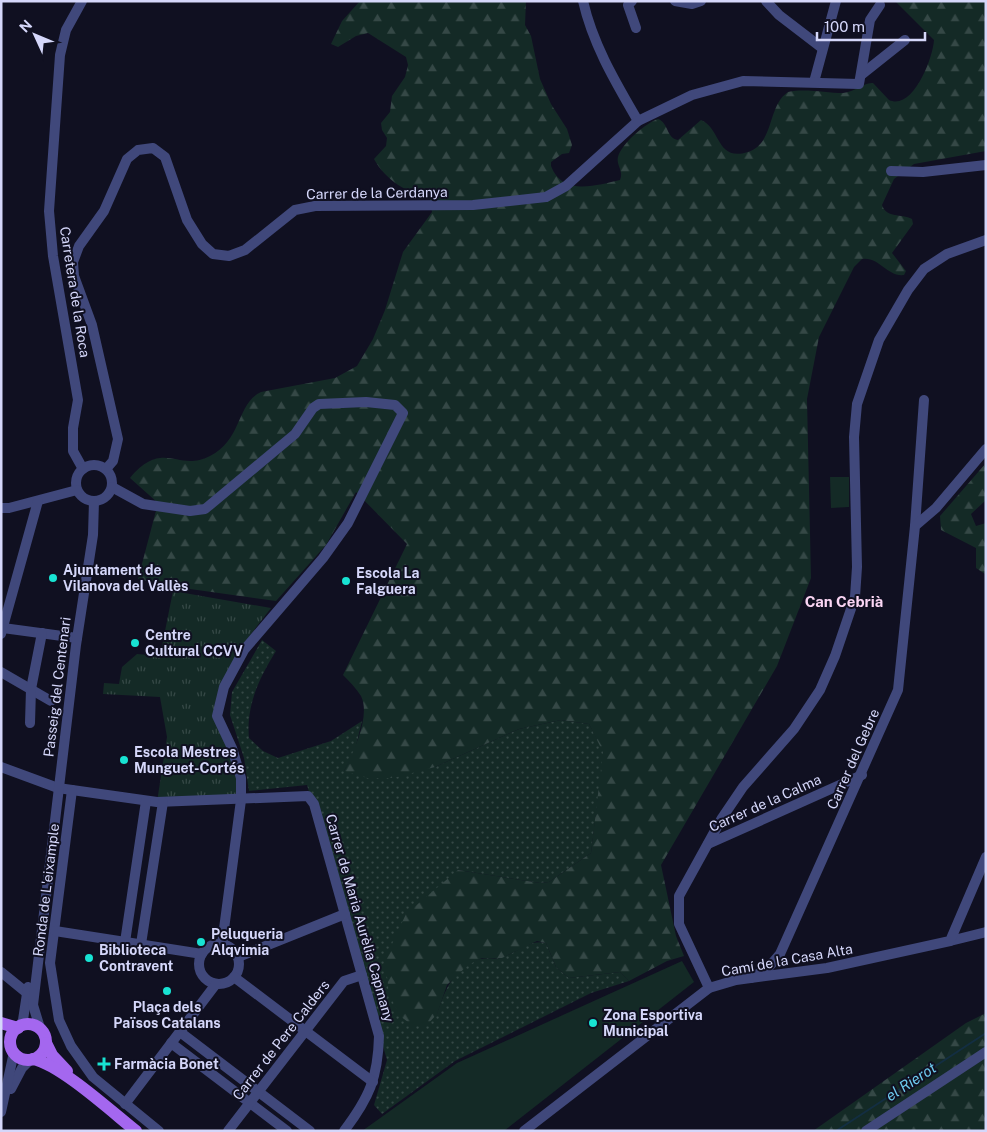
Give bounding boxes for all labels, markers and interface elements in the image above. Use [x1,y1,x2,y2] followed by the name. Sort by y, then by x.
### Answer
[10,10,60,60] north arrow
[817,10,924,42] scale bar
[16,16,35,35] text: N
[824,18,865,35] text: 100 m
[306,184,448,202] street label: Carrer de la Cerdanya
[57,225,93,359] street label: Carretera de la Roca
[63,562,188,594] place label: Ajuntament de Vilanova del Vallès
[356,565,419,597] place label: Escola La Falguera
[47,572,59,584] marker: Ajuntament de Vilanova del Vallès
[340,575,352,587] marker: Escola La Falguera
[805,593,883,610] district label: Can Cebrià
[40,616,74,758] street label: Passeig del Centenari
[145,627,243,659] place label: Centre Cultural CCVV
[129,637,141,649] marker: Centre Cultural CCVV
[824,706,882,812] street label: Carrer del Gebre
[134,744,244,776] place label: Escola Mestres Munguet-Cortés
[118,754,130,766] marker: Escola Mestres Munguet-Cortés
[707,771,823,835] street label: Carrer de la Calma
[323,812,398,1024] street label: Carrer de Maria Aurèlia Capmany
[30,823,62,957] street label: Ronda de L'eixample
[211,926,283,958] place label: Peluqueria Alqvimia
[195,936,207,948] marker: Peluqueria Alqvimia
[720,941,854,979] street label: Camí de la Casa Alta
[99,942,173,974] place label: Biblioteca Contravent
[83,952,95,964] marker: Biblioteca Contravent
[229,977,333,1103] street label: Carrer de Pere Calders
[161,985,173,997] marker: Plaça dels Països Catalans
[113,999,221,1031] place label: Plaça dels Països Catalans
[603,1007,703,1039] place label: Zona Esportiva Municipal
[587,1017,599,1029] marker: Zona Esportiva Municipal
[114,1056,219,1072] place label: Farmàcia Bonet
[98,1058,110,1070] marker: Farmàcia Bonet
[882,1059,939,1104] water label: el Rierot

